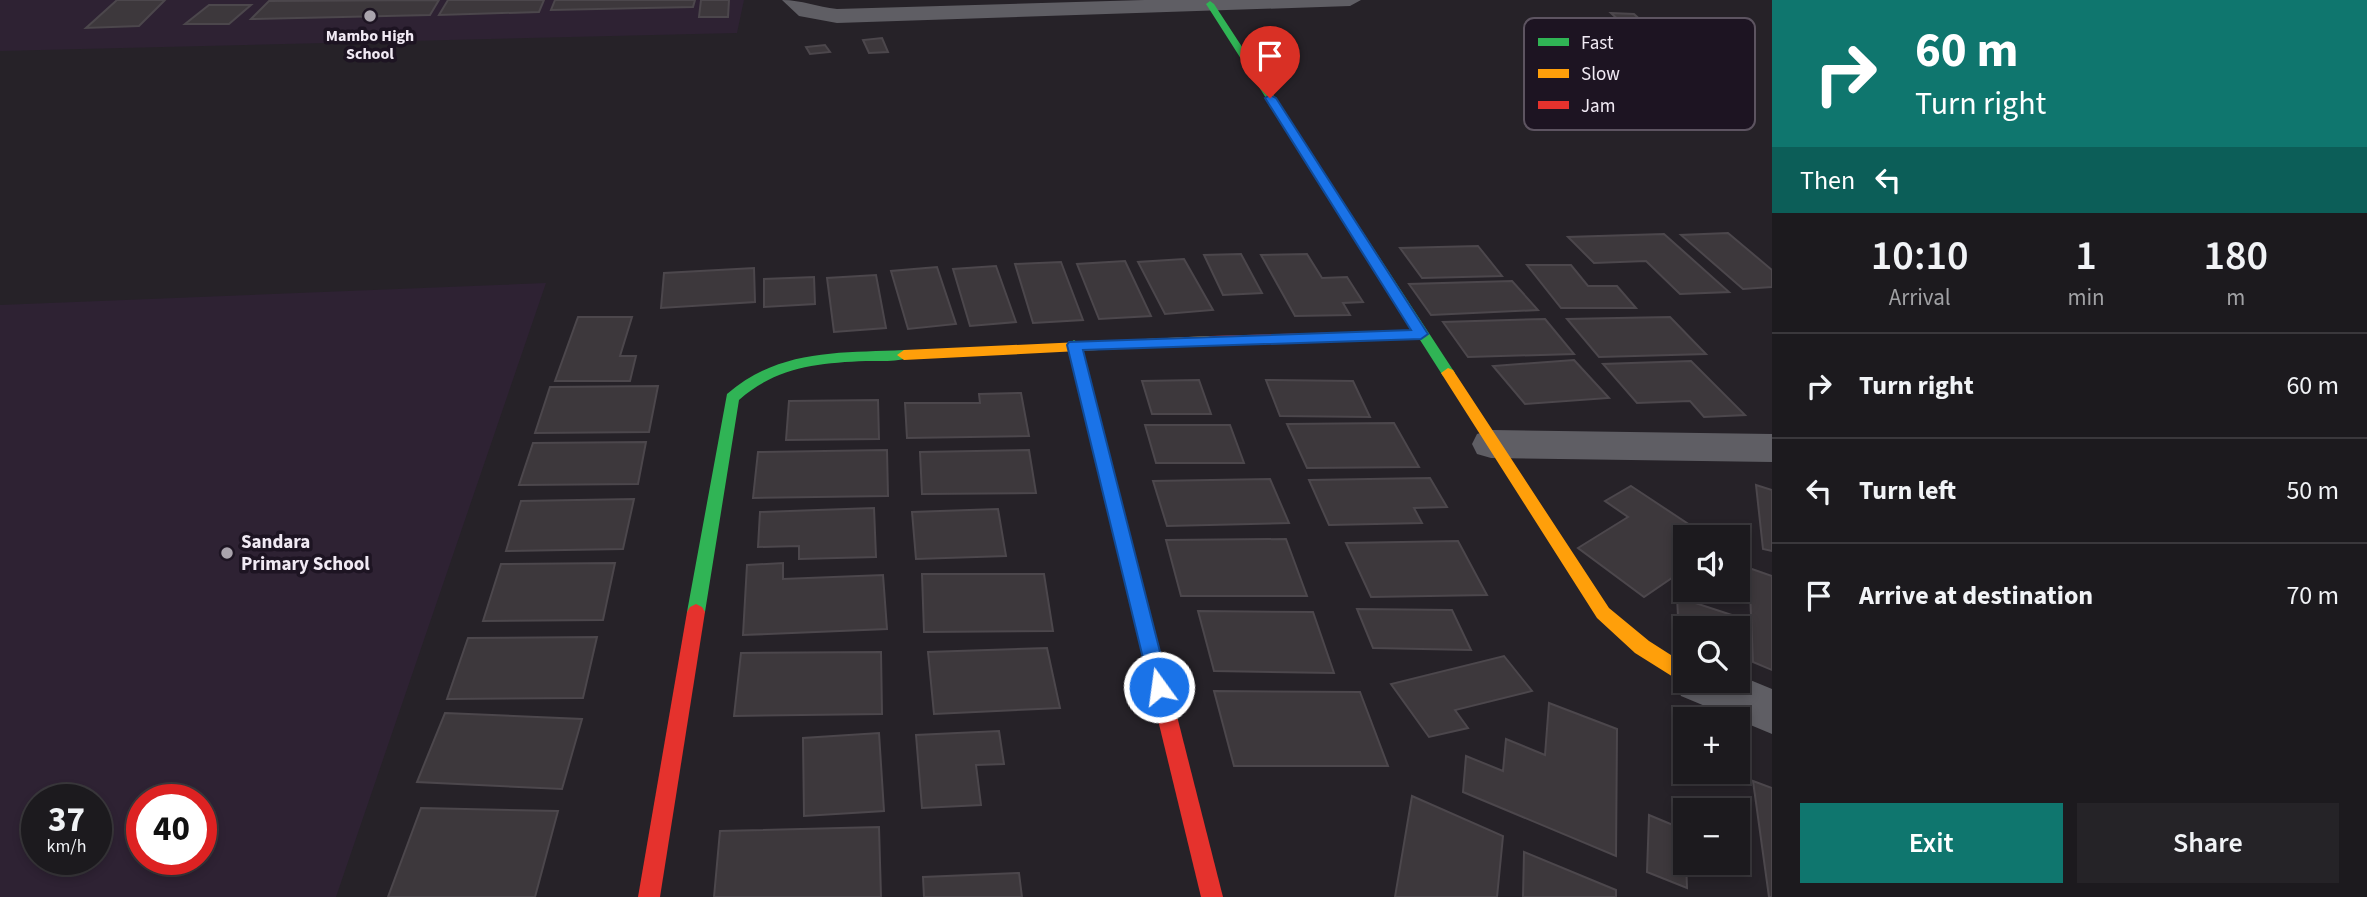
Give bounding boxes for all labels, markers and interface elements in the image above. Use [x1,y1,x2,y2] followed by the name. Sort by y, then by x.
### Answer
[362,8,378,24] marker: Mambo High School
[1915,16,2019,86] text: 60 m
[1524,18,1755,130] legend
[326,25,414,65] place label: Mambo High School
[1240,26,1300,98] pin
[1800,28,1891,119] icon: right
[1581,30,1614,57] text: Fast
[1251,37,1289,75] icon: arrive
[1581,61,1620,88] text: Slow
[1915,81,2046,127] text: Turn right
[1581,93,1615,120] text: Jam
[1869,161,1907,199] icon: left
[1800,162,1855,199] text: Then
[1871,226,1969,286] text: 10:10
[2075,226,2097,286] text: 1
[2204,226,2268,286] text: 180
[1889,281,1951,314] text: Arrival
[2067,281,2105,314] text: min
[2226,281,2245,314] text: m
[1800,367,1838,405] icon: right
[1859,367,1974,404] text: Turn right
[2286,367,2339,404] text: 60 m
[1800,472,1838,510] icon: left
[1859,472,1956,509] text: Turn left
[2286,472,2339,509] text: 50 m
[1673,525,1750,875] map controls
[1673,525,1750,602] button: sound
[241,529,370,578] place label: Sandara Primary School
[219,545,235,561] marker: Sandara Primary School
[1800,577,1838,615] icon: arrive
[1859,577,2093,614] text: Arrive at destination
[2286,577,2339,614] text: 70 m
[1673,616,1750,693] button: search
[1122,650,1196,724] position arrow
[1673,707,1750,784] button: +
[126,784,217,875] speed limit sign: 40
[48,795,85,845] text: 37
[1673,798,1750,875] button: −
[1800,803,2063,883] button: Exit
[2077,803,2339,883] button: Share
[47,834,86,859] text: km/h

